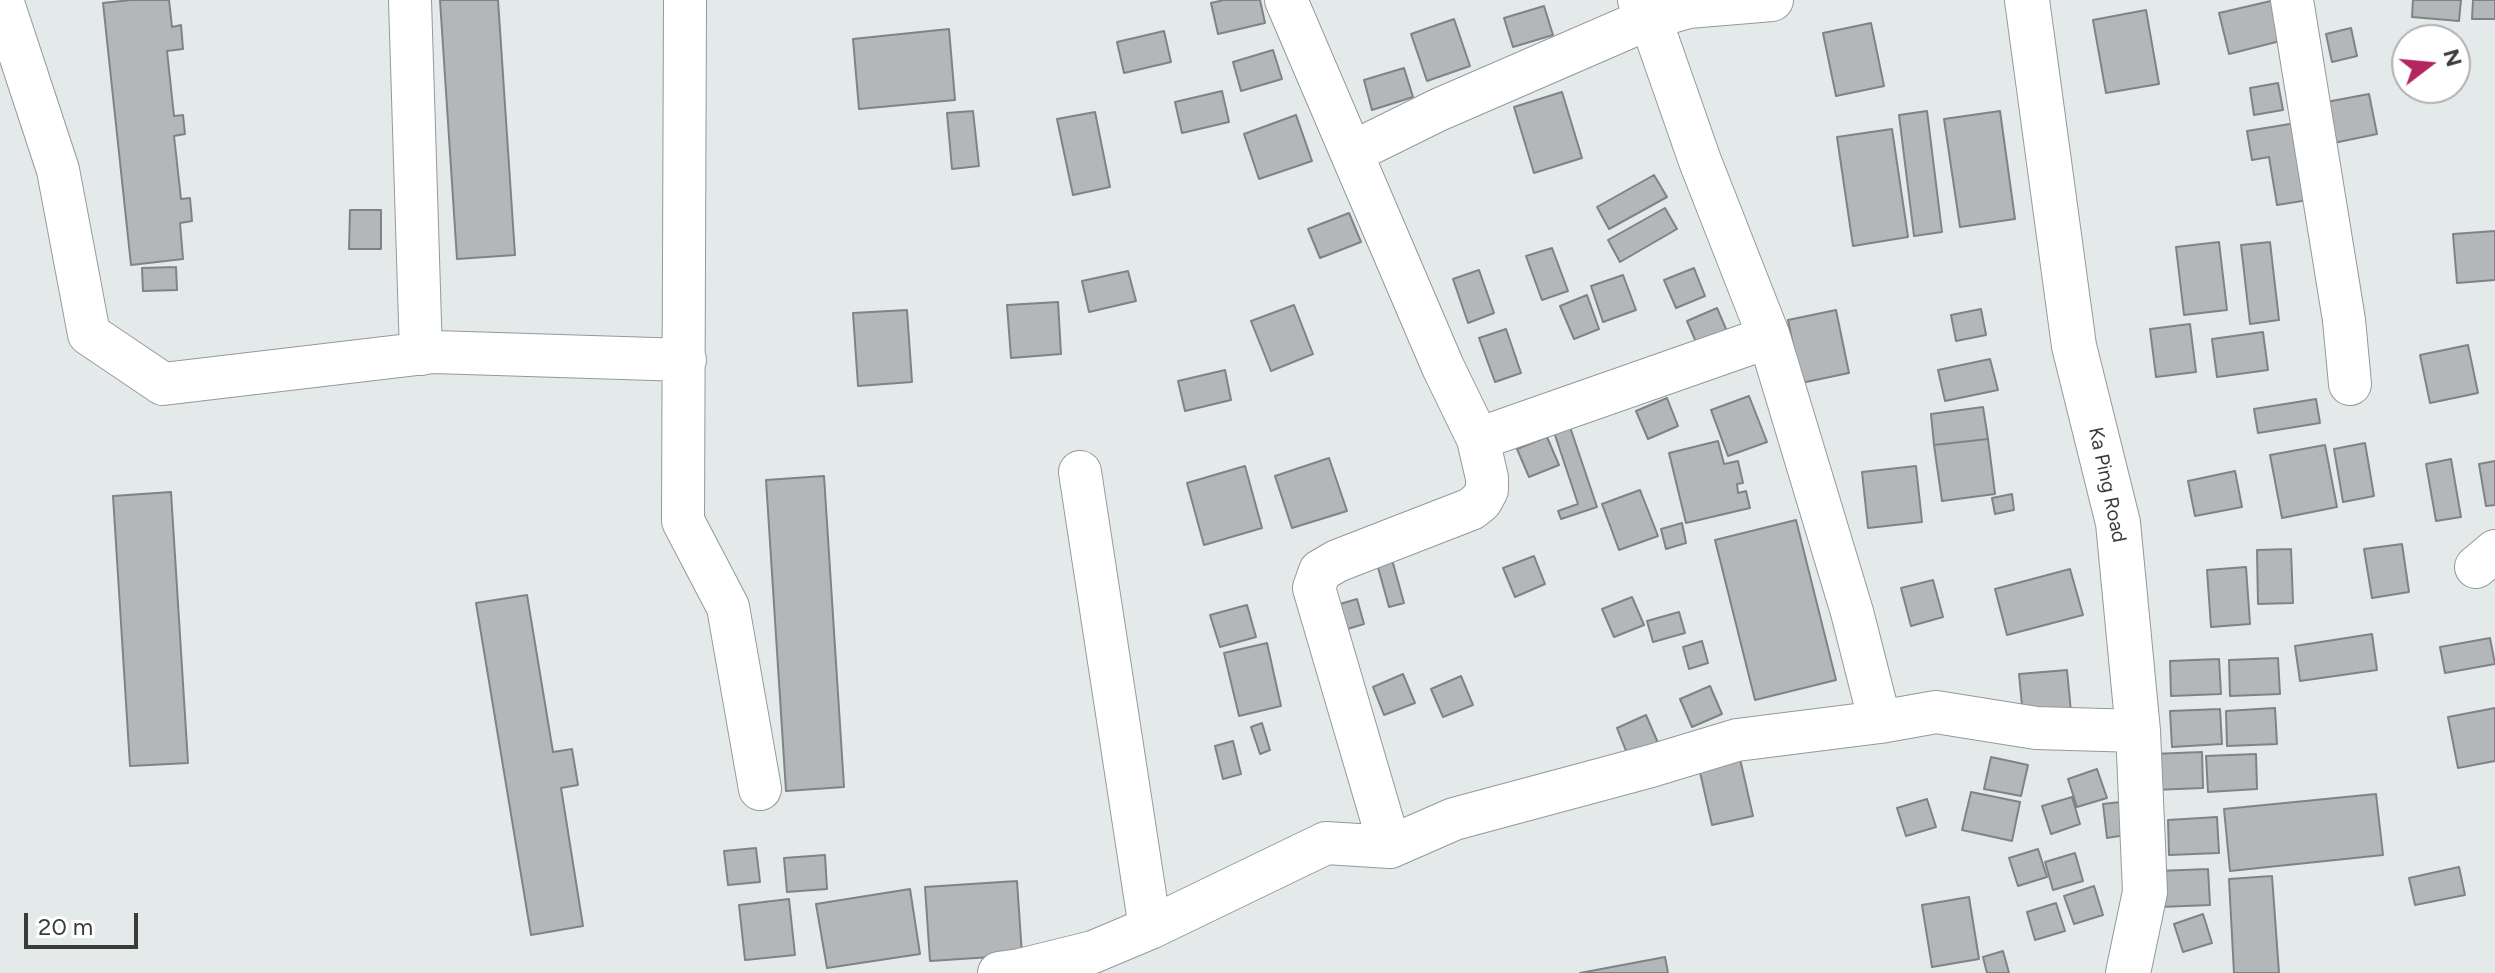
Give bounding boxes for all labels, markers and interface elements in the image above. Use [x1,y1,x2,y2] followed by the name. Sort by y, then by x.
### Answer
[2391,24,2471,104] north arrow
[2437,46,2468,70] text: N
[2083,425,2131,545] street label: Ka Ping Road
[28,897,142,947] scale bar
[38,912,93,941] text: 20 m

